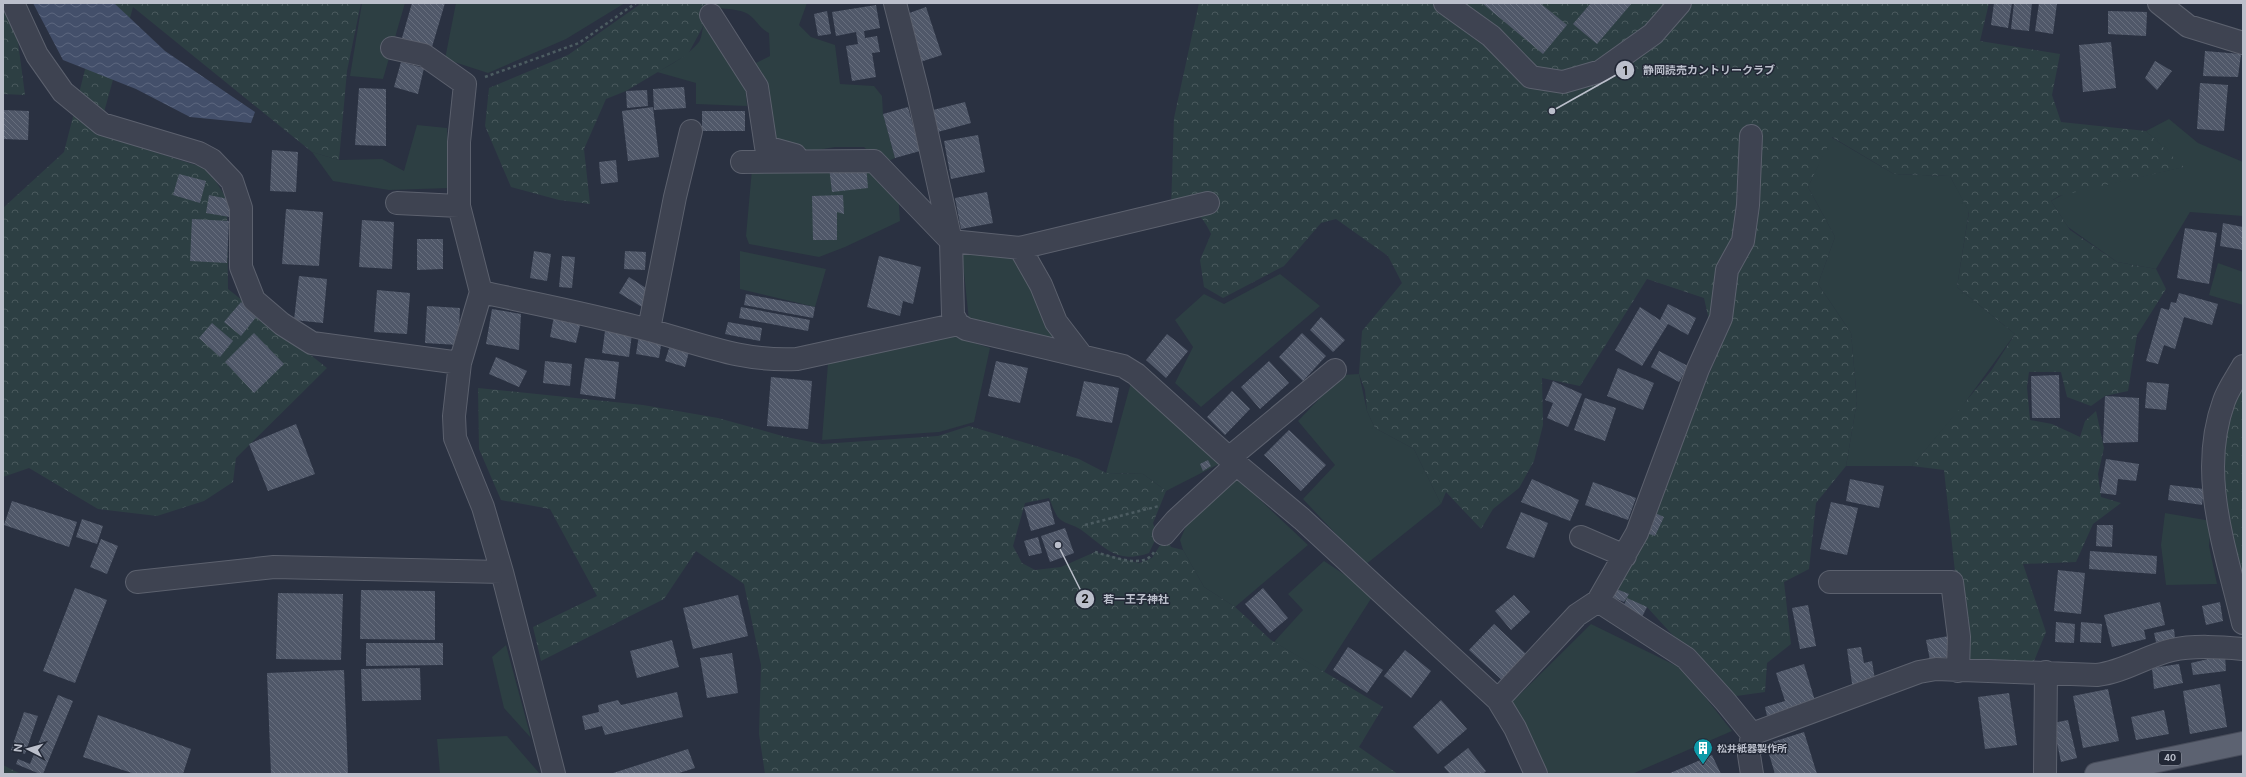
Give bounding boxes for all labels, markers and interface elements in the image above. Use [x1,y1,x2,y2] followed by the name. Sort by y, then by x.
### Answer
[1615,59,1783,82] callout: 静岡読売カントリークラブ
[1622,63,1628,78] text: 1
[1643,63,1775,77] text: 静岡読売カントリークラブ
[1075,587,1177,610] callout: 若一王子神社
[1081,591,1089,606] text: 2
[1103,592,1169,606] text: 若一王子神社
[8,729,48,769] north arrow
[1692,737,1714,765] building icon: 松井紙器製作所
[1717,742,1787,754] place label: 松井紙器製作所
[11,743,25,753] text: N
[2159,751,2181,765] road number: 40

